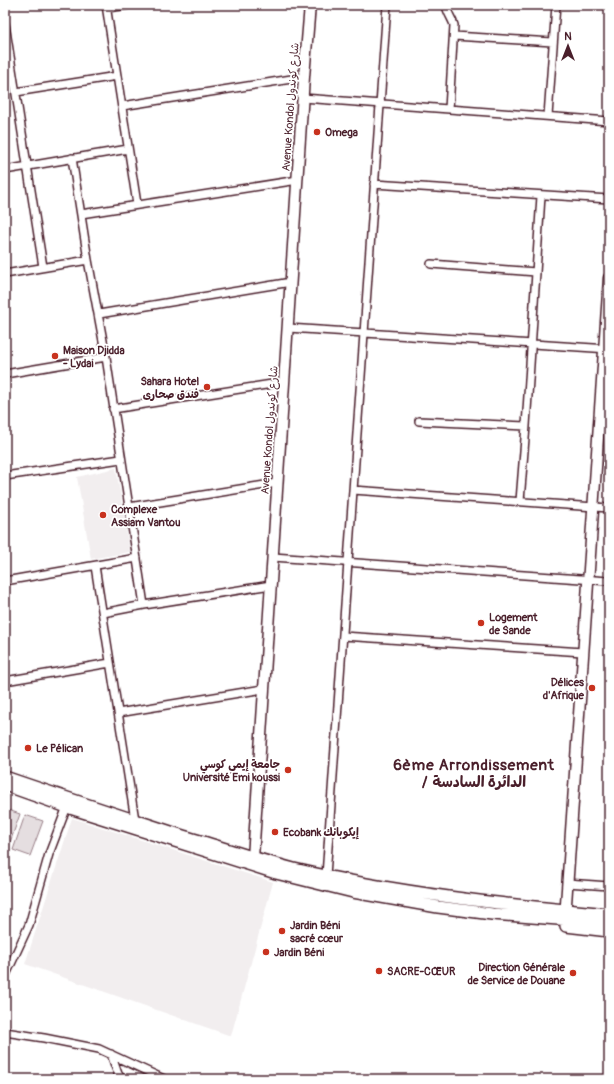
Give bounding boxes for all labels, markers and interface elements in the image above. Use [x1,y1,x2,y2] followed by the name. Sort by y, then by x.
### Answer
[548,26,588,66] north arrow
[564,30,572,43] text: N
[280,42,303,172] street label: Avenue Kondol شارع كوندول
[325,126,358,139] place label: Omega
[312,127,322,137] marker: Omega
[63,344,125,370] place label: Maison Djidda - Lydai
[50,351,60,361] marker: Maison Djidda - Lydai
[259,365,282,495] street label: Avenue Kondol شارع كوندول
[140,375,199,401] place label: Sahara Hotel فندق صحارى
[202,382,212,392] marker: Sahara Hotel فندق صحارى
[111,503,181,529] place label: Complexe Assiam Vantou
[98,510,108,520] marker: Complexe Assiam Vantou
[489,611,538,637] place label: Logement de Sande
[476,618,486,628] marker: Logement de Sande
[543,676,585,702] place label: Délices d'Afrique
[587,683,597,693] marker: Délices d'Afrique
[36,742,83,755] place label: Le Pélican
[23,743,33,753] marker: Le Pélican
[393,756,555,792] district label: 6ème Arrondissement / الدائرة السادسة
[183,758,280,784] place label: جامعة إيمي كوسي Université Emi koussi
[283,765,293,775] marker: جامعة إيمي كوسي Université Emi koussi
[283,826,359,840] place label: Ecobank إيكوبانك
[270,827,280,837] marker: Ecobank إيكوبانك
[290,919,344,945] place label: Jardin Béni sacré cœur
[277,926,287,936] marker: Jardin Béni sacré cœur
[274,946,324,959] place label: Jardin Béni
[261,947,271,957] marker: Jardin Béni
[468,961,566,987] place label: Direction Générale de Service de Douane
[387,965,456,978] place label: SACRE-CŒUR
[374,966,384,976] marker: SACRE-CŒUR
[568,968,578,978] marker: Direction Générale de Service de Douane

